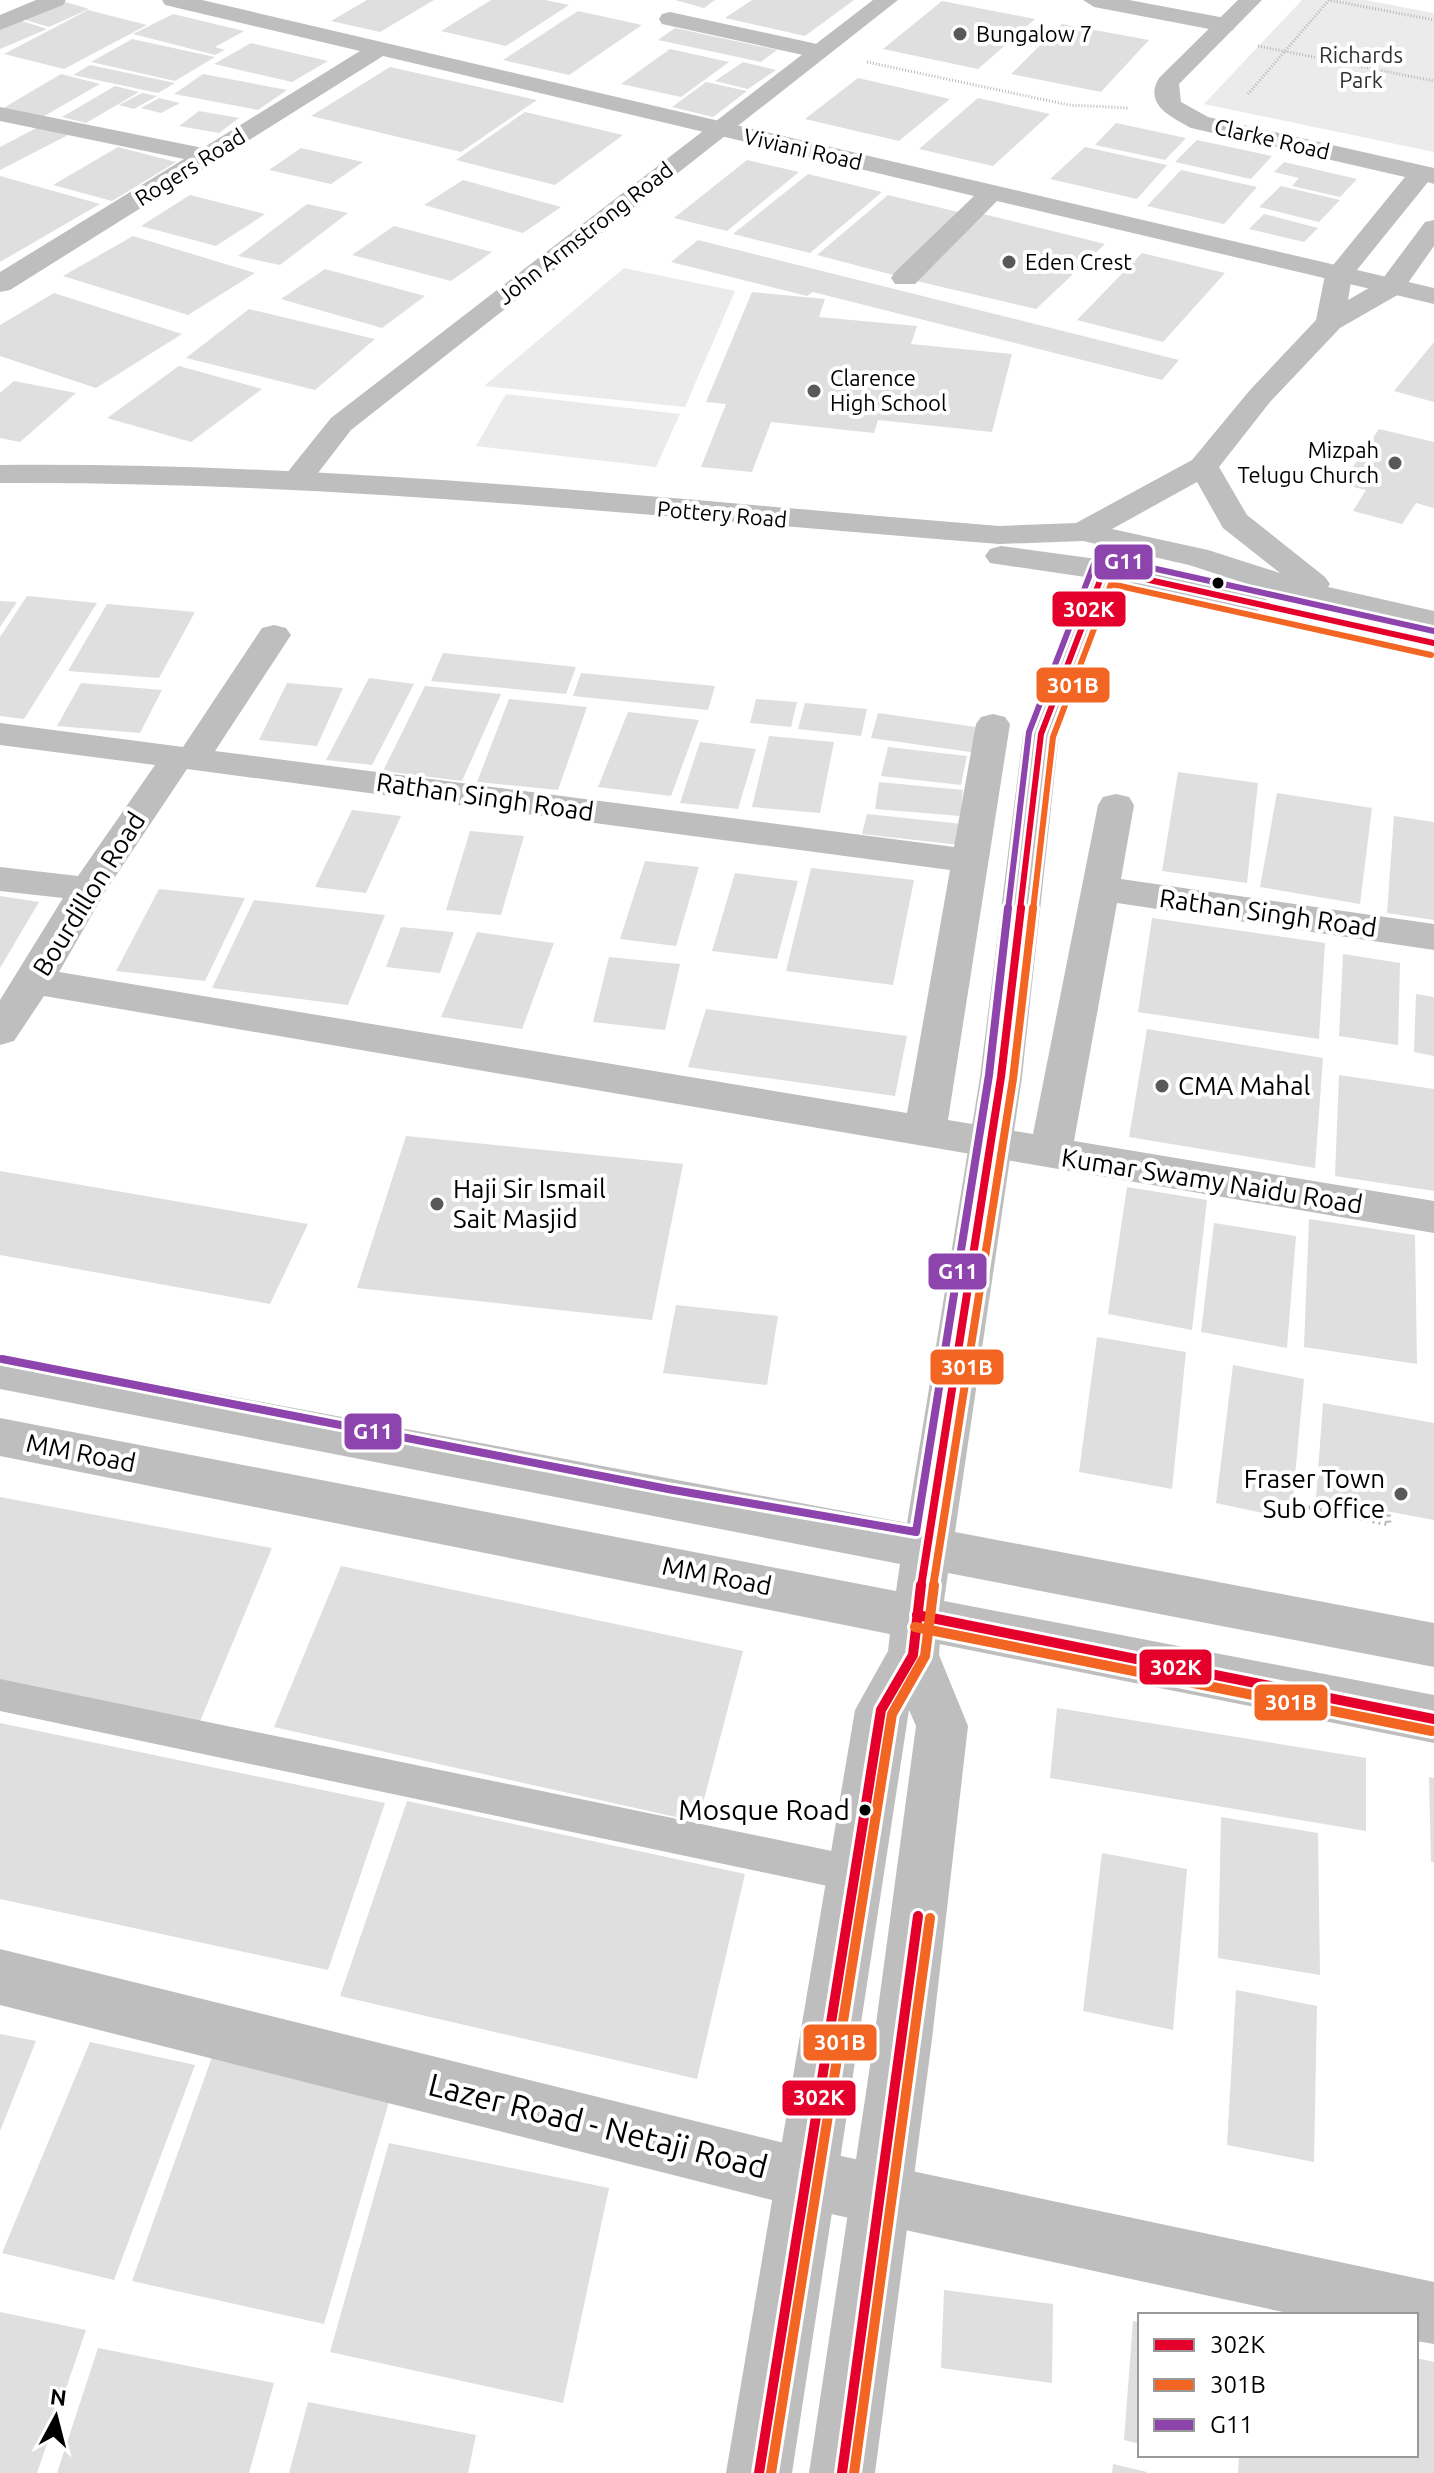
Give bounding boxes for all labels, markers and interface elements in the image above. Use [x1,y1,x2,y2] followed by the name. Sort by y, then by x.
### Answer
[976,21,1092,46] place label: Bungalow 7
[951,25,969,43] marker: Bungalow 7
[1319,42,1403,92] park label: Richards Park
[1212,113,1332,164] street label: Clarke Road
[130,123,249,210] street label: Rogers Road
[741,123,865,174] street label: Viviani Road
[492,156,677,309] street label: John Armstrong Road
[1025,249,1132,274] place label: Eden Crest
[1000,253,1018,271] marker: Eden Crest
[830,365,947,415] place label: Clarence High School
[805,382,823,400] marker: Clarence High School
[1237,437,1379,487] place label: Mizpah Telugu Church
[1386,454,1404,472] marker: Mizpah Telugu Church
[656,495,788,532] street label: Pottery Road
[1093,543,1154,581] line badge: G11
[1104,548,1144,573] text: G11
[1210,575,1226,591] unlabelled marker
[1051,590,1127,628] line badge: 302K
[1063,596,1115,621] text: 302K
[1035,666,1111,704] line badge: 301B
[1047,672,1099,697] text: 301B
[375,767,596,826] street label: Rathan Singh Road
[27,807,151,981] street label: Bourdillon Road
[1158,883,1379,942] street label: Rathan Singh Road
[1178,1071,1311,1100] place label: CMA Mahal
[1153,1077,1171,1095] marker: CMA Mahal
[1059,1142,1365,1219] street label: Kumar Swamy Naidu Road
[453,1174,606,1233] place label: Haji Sir Ismail Sait Masjid
[428,1195,446,1213] marker: Haji Sir Ismail Sait Masjid
[927,1252,988,1291] line badge: G11
[938,1258,978,1283] text: G11
[929,1348,1005,1386] line badge: 301B
[941,1354,993,1379] text: 301B
[343,1412,403,1451] line badge: G11
[353,1418,393,1443] text: G11
[24,1428,138,1477] street label: MM Road
[1244,1464,1385,1523] place label: Fraser Town Sub Office
[1392,1485,1410,1503] marker: Fraser Town Sub Office
[660,1551,774,1600] street label: MM Road
[1138,1648,1213,1686] line badge: 302K
[1150,1654,1202,1679] text: 302K
[1253,1683,1329,1722] line badge: 301B
[1265,1689,1317,1714] text: 301B
[678,1794,850,1825] place label: Mosque Road
[857,1802,873,1818] marker: Mosque Road
[802,2023,878,2062] line badge: 301B
[814,2029,866,2054] text: 301B
[425,2065,771,2185] street label: Lazer Road - Netaji Road
[781,2079,857,2117] line badge: 302K
[793,2084,845,2109] text: 302K
[1138,2313,1418,2457] legend
[1210,2331,1266,2358] text: 302K
[1210,2371,1266,2398] text: 301B
[16,2377,96,2457] north arrow
[49,2383,68,2410] text: N
[1210,2411,1253,2438] text: G11

